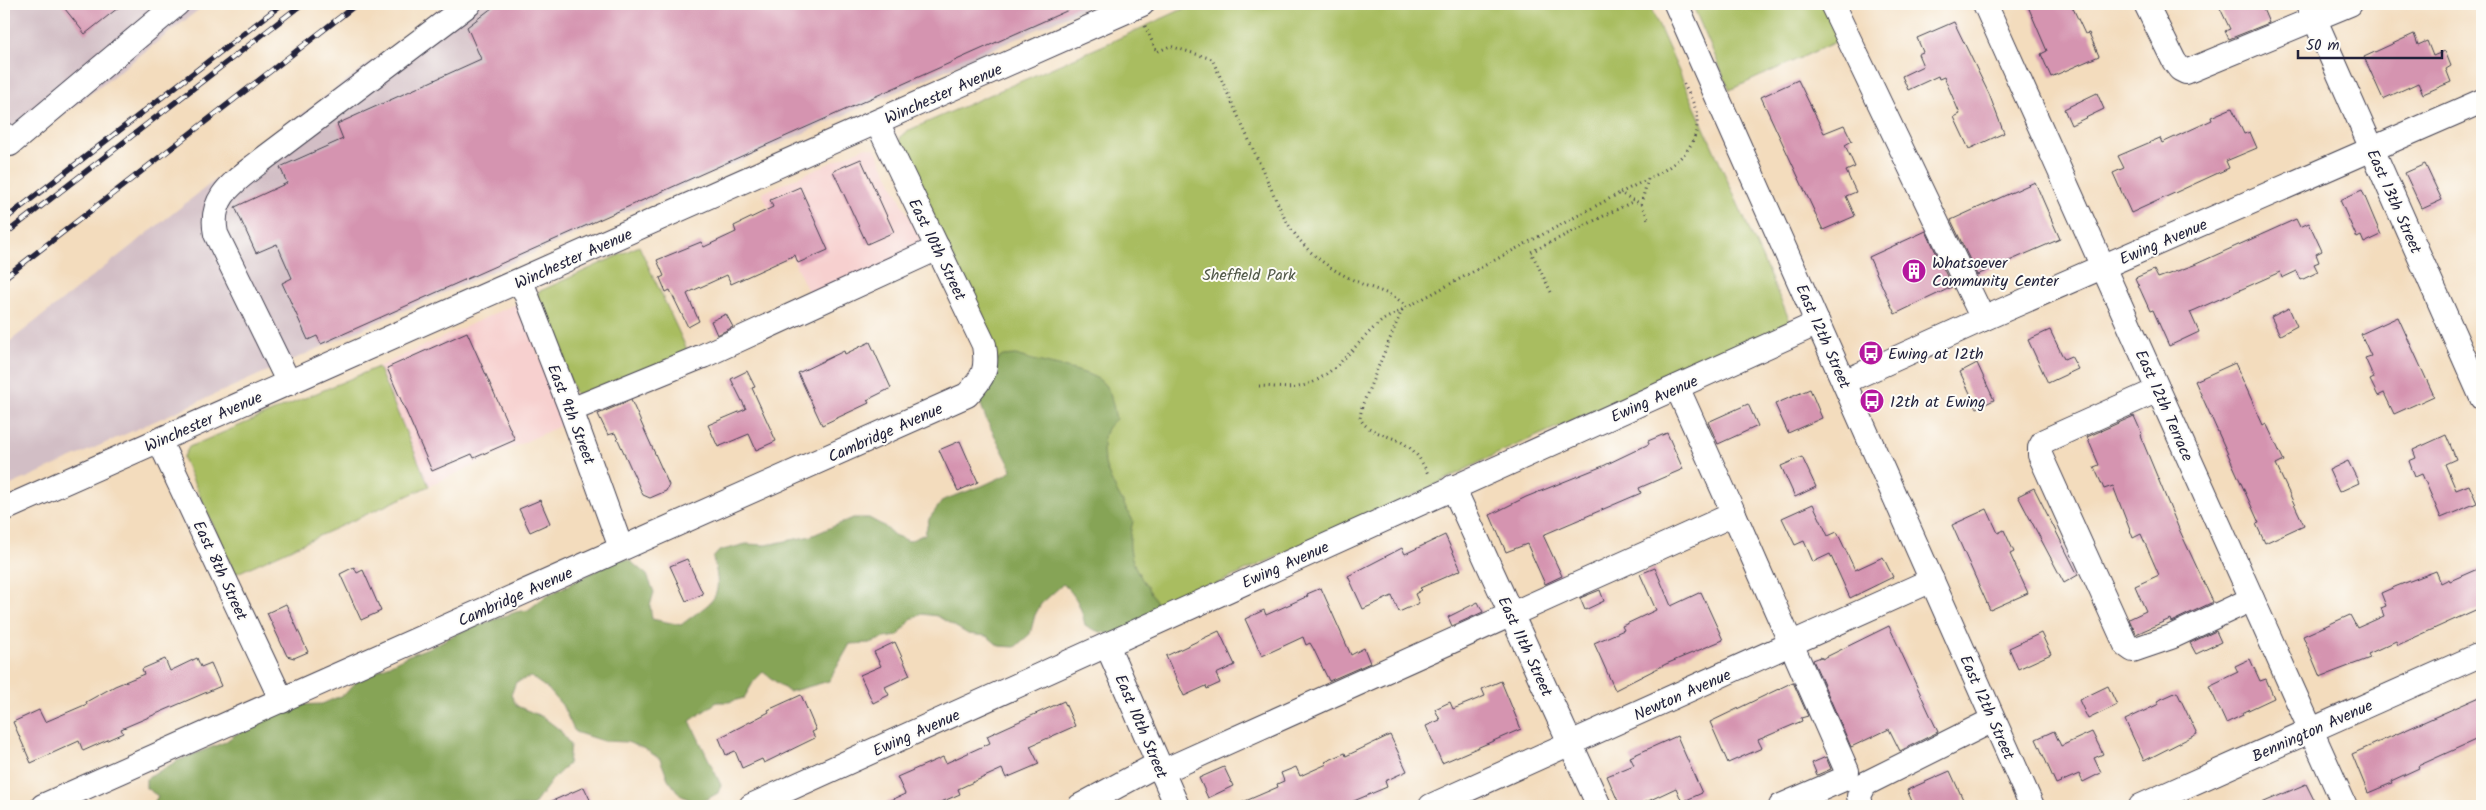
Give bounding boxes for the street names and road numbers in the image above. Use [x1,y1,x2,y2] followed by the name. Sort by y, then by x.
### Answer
[881,57,1007,132] street label: Winchester Avenue
[2359,145,2428,259] street label: East 13th Street
[901,194,973,306] street label: East 10th Street
[2116,213,2212,272] street label: Ewing Avenue
[511,222,637,297] street label: Winchester Avenue
[1788,280,1857,394] street label: East 12th Street
[2128,346,2199,465] street label: East 12th Terrace
[540,361,602,469] street label: East 9th Street
[1607,369,1702,430] street label: Ewing Avenue
[141,385,267,460] street label: Winchester Avenue
[824,397,947,470] street label: Cambridge Avenue
[186,517,254,625] street label: East 8th Street
[1238,535,1333,596] street label: Ewing Avenue
[454,561,577,634] street label: Cambridge Avenue
[1490,592,1559,702] street label: East 11th Street
[1952,651,2021,765] street label: East 12th Street
[1630,663,1735,728] street label: Newton Avenue
[1107,671,1174,783] street label: East 10th Street
[2248,694,2377,769] street label: Bennington Avenue
[869,703,964,764] street label: Ewing Avenue

